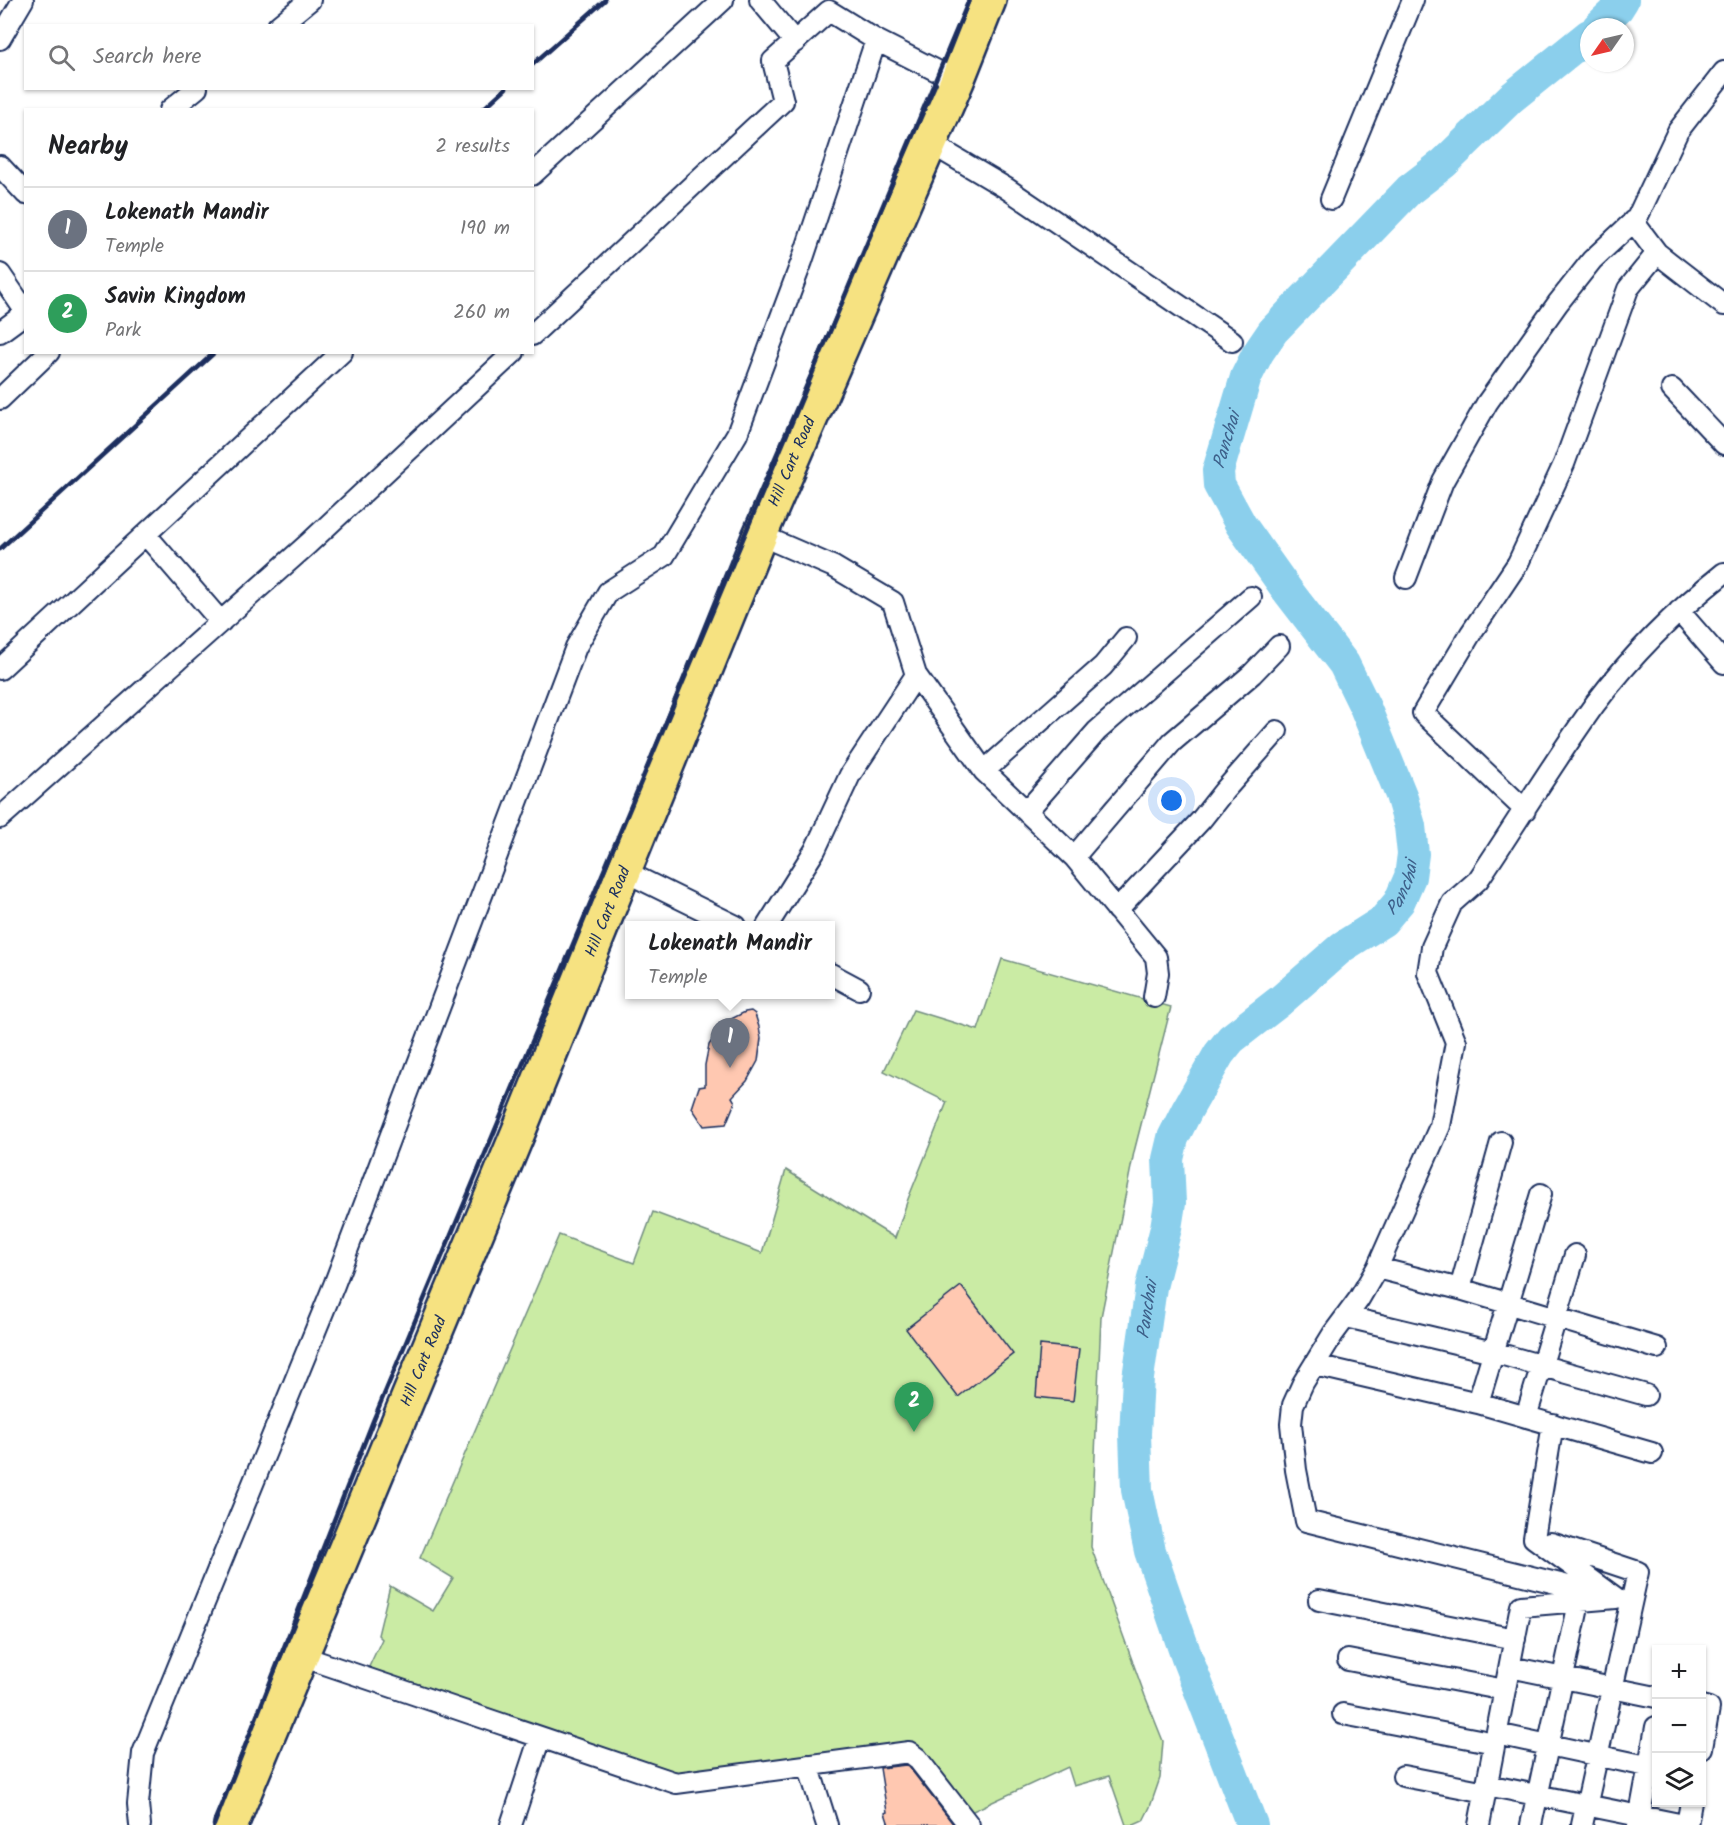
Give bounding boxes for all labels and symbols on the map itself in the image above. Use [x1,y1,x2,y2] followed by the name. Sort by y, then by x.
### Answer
[1580,18,1634,72] north arrow
[1205,405,1250,472] water label: Panchai
[761,412,823,511] street label: Hill Cart Road
[1157,786,1186,815] your location
[1379,855,1427,922] water label: Panchai
[578,861,638,961] street label: Hill Cart Road
[710,1018,750,1068] pin: 1
[1129,1274,1168,1340] water label: Panchai
[393,1311,454,1410] street label: Hill Cart Road
[894,1382,934,1432] pin: 2

